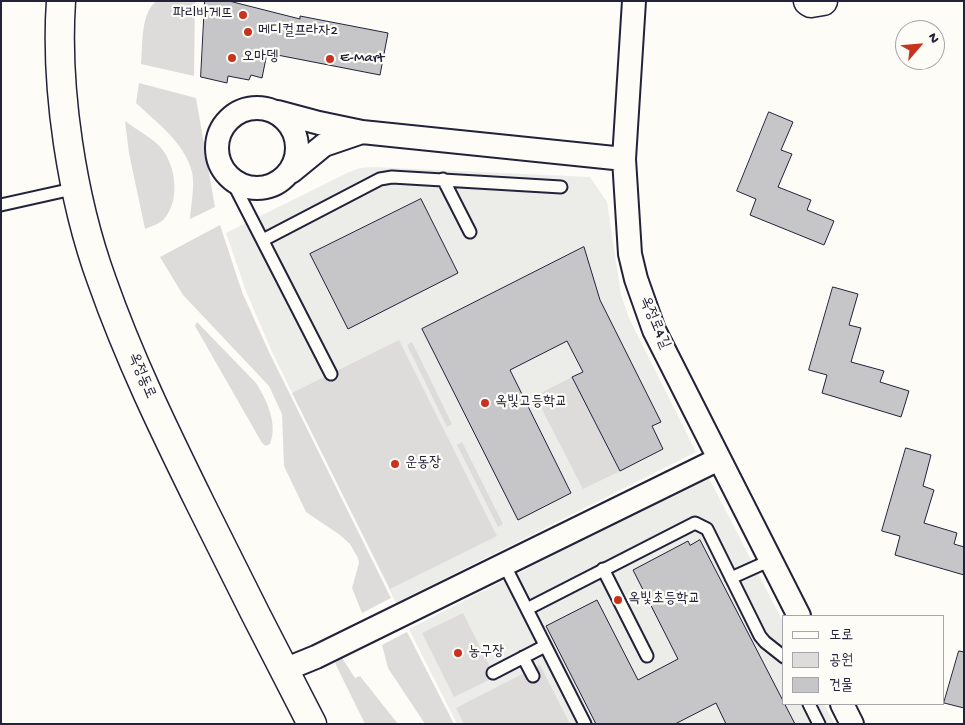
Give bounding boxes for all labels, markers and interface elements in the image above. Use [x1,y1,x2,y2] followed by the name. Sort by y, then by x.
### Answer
[173,6,233,24] place label: 파리바게뜨
[237,9,249,21] marker: 파리바게뜨
[895,20,945,70] north arrow
[258,23,338,41] place label: 메디컬프라자2
[242,26,254,38] marker: 메디컬프라자2
[923,30,943,46] text: N
[242,49,278,67] place label: 오마뎅
[340,50,384,68] place label: E-Mart
[226,52,238,64] marker: 오마뎅
[324,53,336,65] marker: E-Mart
[635,294,673,352] street label: 옥정로4길
[123,350,159,402] street label: 옥정동로
[495,394,567,412] place label: 옥빛고등학교
[479,397,491,409] marker: 옥빛고등학교
[405,455,441,473] place label: 운동장
[389,458,401,470] marker: 운동장
[628,591,700,609] place label: 옥빛초등학교
[612,594,624,606] marker: 옥빛초등학교
[782,615,945,705] legend
[829,627,853,645] text: 도로
[468,644,504,662] place label: 농구장
[452,647,464,659] marker: 농구장
[829,652,853,670] text: 공원
[829,677,853,695] text: 건물

